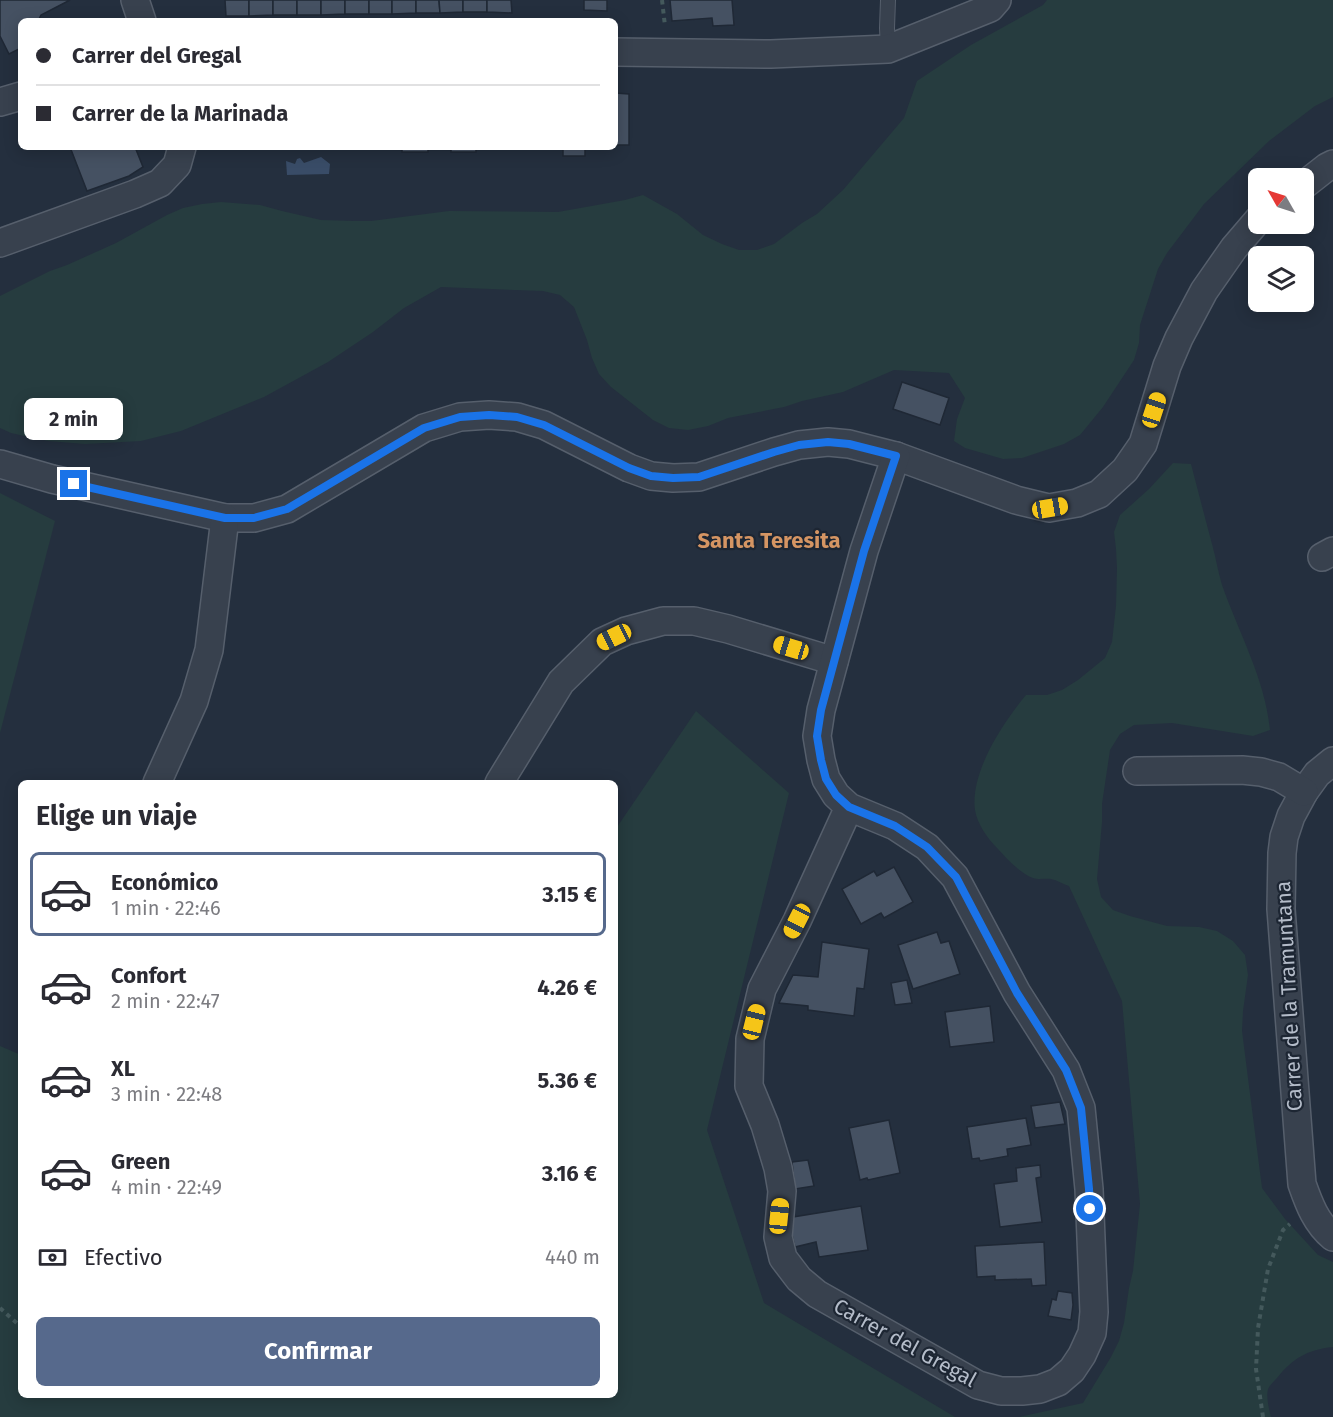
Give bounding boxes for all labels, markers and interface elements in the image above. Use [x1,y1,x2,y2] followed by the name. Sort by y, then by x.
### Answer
[72,42,241,69] text: Carrer del Gregal
[72,100,288,127] text: Carrer de la Marinada
[1248,168,1314,234] north arrow
[1248,168,1314,312] map controls
[1248,246,1314,312] button: layers
[1140,390,1168,430] car
[25,397,124,439] callout: 2 min
[49,407,98,431] text: 2 min
[60,470,87,497] route end
[1031,496,1069,520] car
[697,527,841,554] district label: Santa Teresita
[594,621,634,653] car
[771,634,811,662] car
[36,800,197,832] text: Elige un viaje
[39,867,93,921] icon: car
[111,869,218,896] text: Económico
[1270,880,1308,1112] street label: Carrer de la Tramuntana
[542,881,597,908] text: 3.15 €
[111,896,221,920] text: 1 min · 22:46
[781,901,813,941] car
[39,960,93,1014] icon: car
[111,962,187,989] text: Confort
[537,974,597,1001] text: 4.26 €
[111,989,220,1013] text: 2 min · 22:47
[741,1002,767,1042] car
[39,1053,93,1107] icon: car
[111,1055,135,1082] text: XL
[538,1067,597,1094] text: 5.36 €
[111,1082,222,1106] text: 3 min · 22:48
[39,1146,93,1200] icon: car
[111,1148,170,1175] text: Green
[542,1160,597,1187] text: 3.16 €
[111,1175,222,1199] text: 4 min · 22:49
[1076,1195,1103,1222] route start
[768,1197,790,1235] car
[36,1241,69,1274] icon: cash
[84,1244,163,1271] text: Efectivo
[545,1245,600,1269] text: 440 m
[829,1293,981,1393] street label: Carrer del Gregal
[36,1317,600,1386] button: Confirmar

